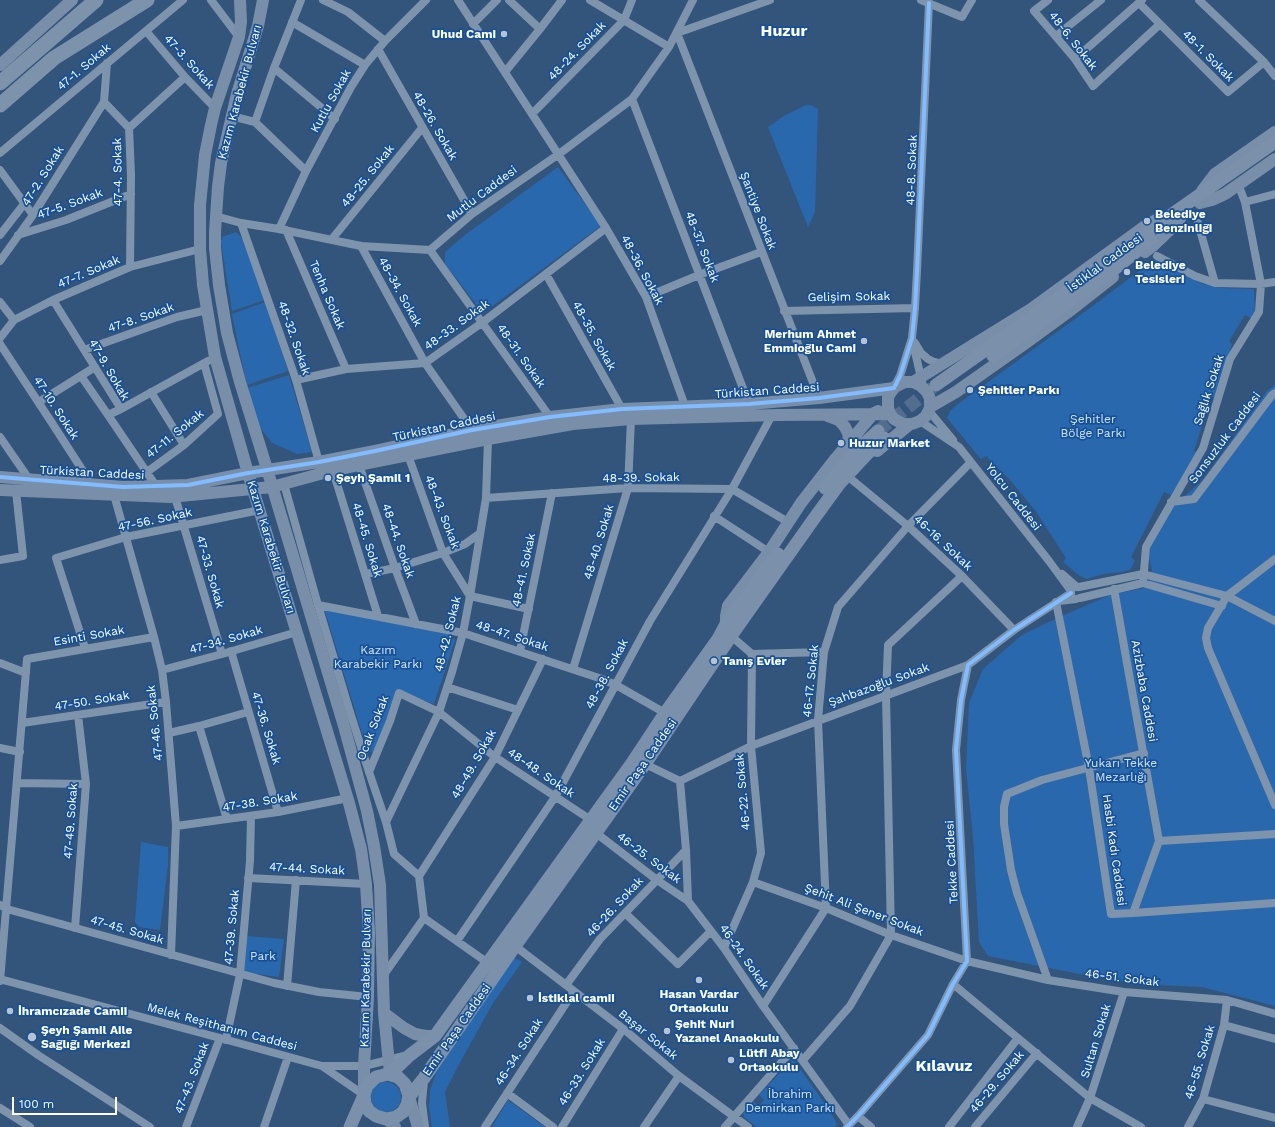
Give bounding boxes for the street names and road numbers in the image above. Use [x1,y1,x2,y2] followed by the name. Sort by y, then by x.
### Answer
[1046,9,1100,73] street label: 48-6. Sokak
[545,18,609,84] street label: 48-24. Sokak
[215,23,265,161] street label: Kazım Karabekir Bulvarı
[1179,27,1237,85] street label: 48-1. Sokak
[161,32,217,92] street label: 47-3. Sokak
[54,40,114,94] street label: 47-1. Sokak
[308,67,354,135] street label: Kutlu Sokak
[409,89,461,163] street label: 48-26. Sokak
[904,134,920,206] street label: 48-8. Sokak
[110,138,126,206] street label: 47-4. Sokak
[338,142,398,210] street label: 48-25. Sokak
[19,143,67,209] street label: 47-2. Sokak
[444,163,520,225] street label: Mutlu Caddesi
[737,170,779,252] street label: Şantiye Sokak
[35,186,105,222] street label: 47-5. Sokak
[682,209,722,285] street label: 48-37. Sokak
[1065,231,1145,295] street label: İstiklal Caddesi
[617,232,667,308] street label: 48-36. Sokak
[56,252,122,292] street label: 47-7. Sokak
[375,255,425,329] street label: 48-34. Sokak
[306,258,348,332] street label: Tenha Sokak
[808,289,890,305] street label: Gelişim Sokak
[422,297,492,353] street label: 48-33. Sokak
[275,299,313,377] street label: 48-32. Sokak
[569,299,619,373] street label: 48-35. Sokak
[106,300,176,336] street label: 47-8. Sokak
[494,321,548,391] street label: 48-31. Sokak
[86,337,132,403] street label: 47-9. Sokak
[1191,353,1227,427] street label: Sağlık Sokak
[30,374,82,442] street label: 47-10. Sokak
[714,380,820,402] street label: Türkistan Caddesi
[1186,389,1264,487] street label: Sonsuzluk Caddesi
[143,406,207,462] street label: 47-11. Sokak
[391,409,497,445] street label: Türkistan Caddesi
[982,460,1044,534] street label: Yolcu Caddesi
[39,463,145,483] street label: Türkistan Caddesi
[602,470,680,486] street label: 48-39. Sokak
[421,473,463,551] street label: 48-43. Sokak
[244,479,298,615] street label: Kazım Karabekir Bulvarı
[349,501,385,579] street label: 48-45. Sokak
[379,502,417,580] street label: 48-44. Sokak
[581,503,617,581] street label: 48-40. Sokak
[116,505,194,535] street label: 47-56. Sokak
[911,512,975,574] street label: 46-16. Sokak
[509,532,539,608] street label: 48-41. Sokak
[193,534,227,610] street label: 47-33. Sokak
[432,595,464,673] street label: 48-42. Sokak
[474,617,550,655] street label: 48-47. Sokak
[52,623,126,649] street label: Esinti Sokak
[188,623,264,657] street label: 47-34. Sokak
[582,636,632,712] street label: 48-38. Sokak
[1128,639,1160,743] street label: Azizbaba Caddesi
[800,644,822,718] street label: 46-17. Sokak
[827,660,931,710] street label: Şahbazoğlu Sokak
[144,684,166,762] street label: 47-46. Sokak
[54,688,130,714] street label: 47-50. Sokak
[248,690,284,766] street label: 47-36. Sokak
[354,693,392,763] street label: Ocak Sokak
[606,716,680,814] street label: Emir Paşa Caddesi
[448,727,500,801] street label: 48-49. Sokak
[505,745,577,801] street label: 48-48. Sokak
[732,753,754,831] street label: 46-22. Sokak
[61,783,81,859] street label: 47-49. Sokak
[222,789,298,815] street label: 47-38. Sokak
[1099,793,1129,907] street label: Hasbi Kadı Caddesi
[943,820,961,904] street label: Tekke Caddesi
[614,829,684,887] street label: 46-25. Sokak
[269,860,345,878] street label: 47-44. Sokak
[583,874,647,940] street label: 46-26. Sokak
[802,881,926,939] street label: Şehit Ali Şener Sokak
[222,889,242,965] street label: 47-39. Sokak
[358,909,374,1047] street label: Kazım Karabekir Bulvarı
[89,913,165,947] street label: 47-45. Sokak
[716,922,772,992] street label: 46-24. Sokak
[1084,966,1160,990] street label: 46-51. Sokak
[420,981,494,1079] street label: Emir Paşa Caddesi
[145,1000,299,1054] street label: Melek Reşithanım Caddesi
[1078,1002,1114,1080] street label: Sultan Sokak
[616,1007,680,1063] street label: Başar Sokak
[492,1016,546,1088] street label: 46-34. Sokak
[1182,1023,1218,1101] street label: 46-55. Sokak
[555,1036,609,1108] street label: 46-33. Sokak
[172,1040,212,1116] street label: 47-43. Sokak
[967,1048,1027,1116] street label: 46-29. Sokak

